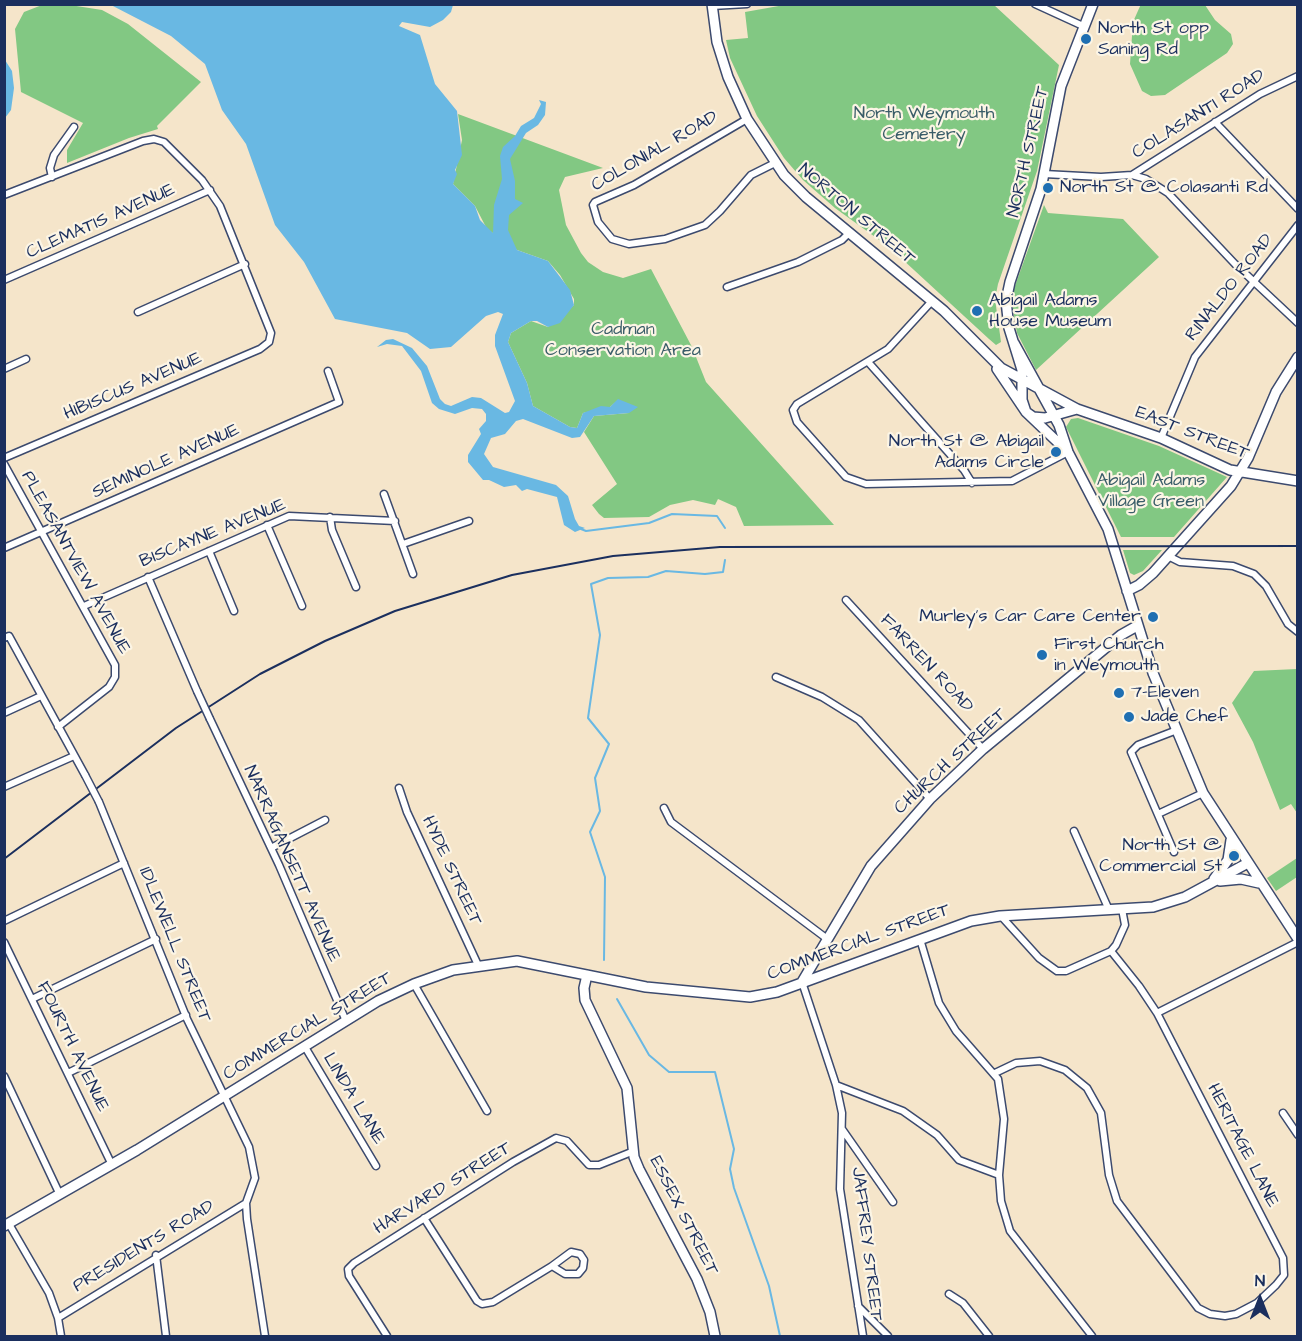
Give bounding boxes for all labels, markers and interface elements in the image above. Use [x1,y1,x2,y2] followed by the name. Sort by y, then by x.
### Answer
[1098,18,1209,60] place label: North St opp Saning Rd
[1079,32,1093,46] marker: North St opp Saning Rd
[1129,65,1269,165] street label: COLASANTI ROAD
[1003,84,1055,220] street label: NORTH STREET
[854,103,994,146] park label: North Weymouth Cemetery
[588,107,722,197] street label: COLONIAL ROAD
[793,160,919,270] street label: NORTON STREET
[1060,177,1268,199] place label: North St @ Colasanti Rd
[23,179,179,265] street label: CLEMATIS AVENUE
[1041,181,1055,195] marker: North St @ Colasanti Rd
[1182,230,1278,346] street label: RINALDO ROAD
[989,290,1111,332] place label: Abigail Adams House Museum
[970,304,984,318] marker: Abigail Adams House Museum
[545,319,701,362] park label: Cadman Conservation Area
[61,348,205,426] street label: HIBISCUS AVENUE
[1132,402,1252,466] street label: EAST STREET
[89,420,243,504] street label: SEMINOLE AVENUE
[889,431,1044,474] place label: North St @ Abigail Adams Circle
[1049,445,1063,459] marker: North St @ Abigail Adams Circle
[16,468,134,658] street label: PLEASANTVIEW AVENUE
[1097,470,1205,512] park label: Abigail Adams Village Green
[137,495,289,573] street label: BISCAYNE AVENUE
[919,606,1141,628] place label: Murley's Car Care Center
[875,610,977,718] street label: FARREN ROAD
[1146,610,1160,624] marker: Murley's Car Care Center
[1054,634,1164,676] place label: First Church in Weymouth
[1035,648,1049,662] marker: First Church in Weymouth
[1131,682,1199,704] place label: 7-Eleven
[1112,686,1126,700] marker: 7-Eleven
[890,704,1012,820] street label: CHURCH STREET
[1141,706,1228,728] place label: Jade Chef
[1122,710,1136,724] marker: Jade Chef
[238,762,344,966] street label: NARRAGANSETT AVENUE
[416,813,486,929] street label: HYDE STREET
[1099,835,1222,878] place label: North St @ Commercial St
[1227,849,1241,863] marker: North St @ Commercial St
[133,864,215,1026] street label: IDLEWELL STREET
[765,900,953,986] street label: COMMERCIAL STREET
[220,968,396,1086] street label: COMMERCIAL STREET
[31,978,113,1116] street label: FOURTH AVENUE
[317,1049,389,1149] street label: LINDA LANE
[1201,1080,1283,1212] street label: HERITAGE LANE
[370,1138,516,1240] street label: HARVARD STREET
[644,1153,722,1279] street label: ESSEX STREET
[846,1166,886,1322] street label: JAFFREY STREET
[69,1196,219,1298] street label: PRESIDENTS ROAD
[1230,1269,1290,1329] north arrow
[1255,1270,1265,1292] text: N

